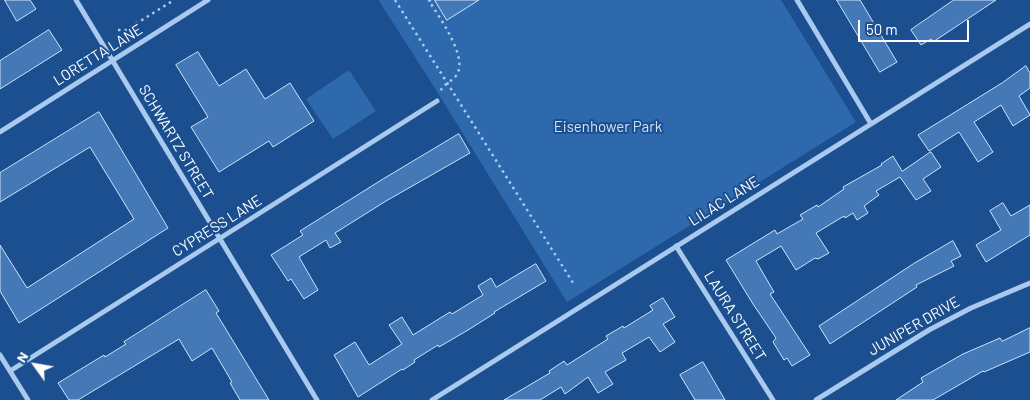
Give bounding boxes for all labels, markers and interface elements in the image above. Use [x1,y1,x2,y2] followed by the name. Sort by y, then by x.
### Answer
[860,10,971,42] scale bar
[50,20,146,90] street label: LORETTA LANE
[866,20,898,38] text: 50 m
[135,82,217,202] street label: SCHWARTZ STREET
[554,118,662,136] park label: Eisenhower Park
[685,172,763,230] street label: LILAC LANE
[169,191,265,261] street label: CYPRESS LANE
[700,268,770,364] street label: LAURA STREET
[865,293,963,359] street label: JUNIPER DRIVE
[10,340,60,390] north arrow
[12,348,32,365] text: N

